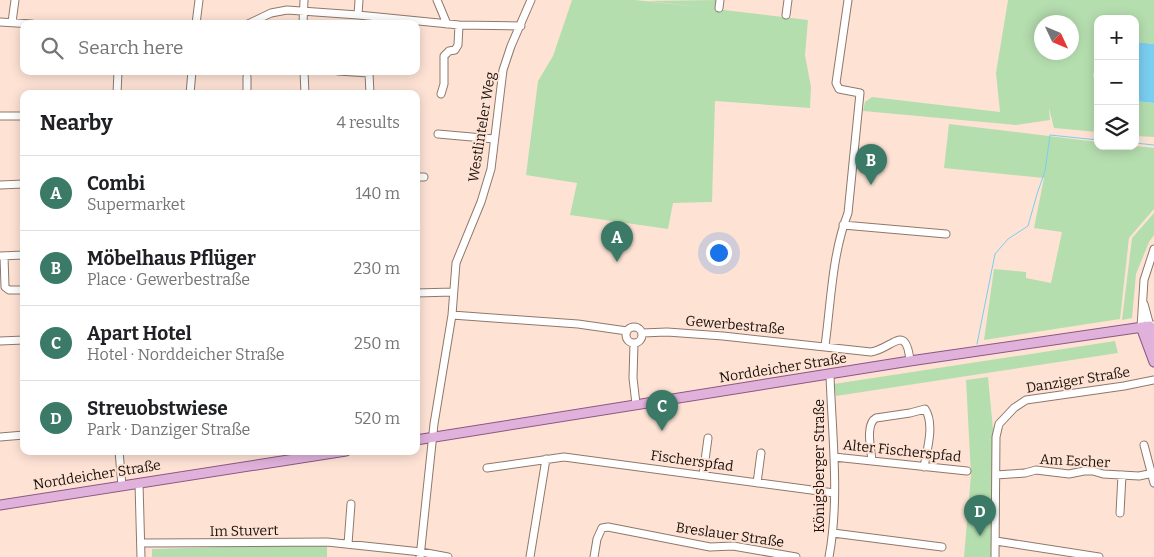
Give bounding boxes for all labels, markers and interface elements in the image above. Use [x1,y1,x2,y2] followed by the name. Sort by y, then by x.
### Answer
[1034,15,1079,60] north arrow
[1094,15,1139,150] map controls
[1094,15,1139,60] button: +
[20,20,420,75] search box
[38,34,66,62] icon: search
[78,36,183,59] text: Search here
[1094,60,1139,105] button: −
[465,70,499,183] street label: Westlinteler Weg
[1094,105,1139,150] button: layers
[40,110,113,136] text: Nearby
[337,113,400,132] text: 4 results
[855,144,887,185] pin: B
[87,172,145,195] text: Combi
[50,184,62,203] text: A
[355,184,400,203] text: 140 m
[87,195,185,214] text: Supermarket
[601,221,633,262] pin: A
[706,240,732,266] your location
[87,247,256,270] text: Möbelhaus Pflüger
[51,259,61,278] text: B
[353,259,400,278] text: 230 m
[87,270,250,289] text: Place · Gewerbestraße
[685,312,785,338] street label: Gewerbestraße
[87,322,192,345] text: Apart Hotel
[51,334,61,353] text: C
[354,334,400,353] text: 250 m
[87,345,285,364] text: Hotel · Norddeicher Straße
[718,350,848,386] street label: Norddeicher Straße
[1025,363,1131,397] street label: Danziger Straße
[646,390,678,431] pin: C
[87,397,228,420] text: Streuobstwiese
[811,399,828,533] street label: Königsberger Straße
[50,409,62,428] text: D
[354,409,400,428] text: 520 m
[87,420,250,439] text: Park · Danziger Straße
[842,436,962,466] street label: Alter Fischerspfad
[649,447,735,475] street label: Fischerspfad
[1039,451,1111,471] street label: Am Escher
[32,457,162,493] street label: Norddeicher Straße
[964,495,996,536] pin: D
[675,519,785,551] street label: Breslauer Straße
[209,522,279,540] street label: Im Stuvert

